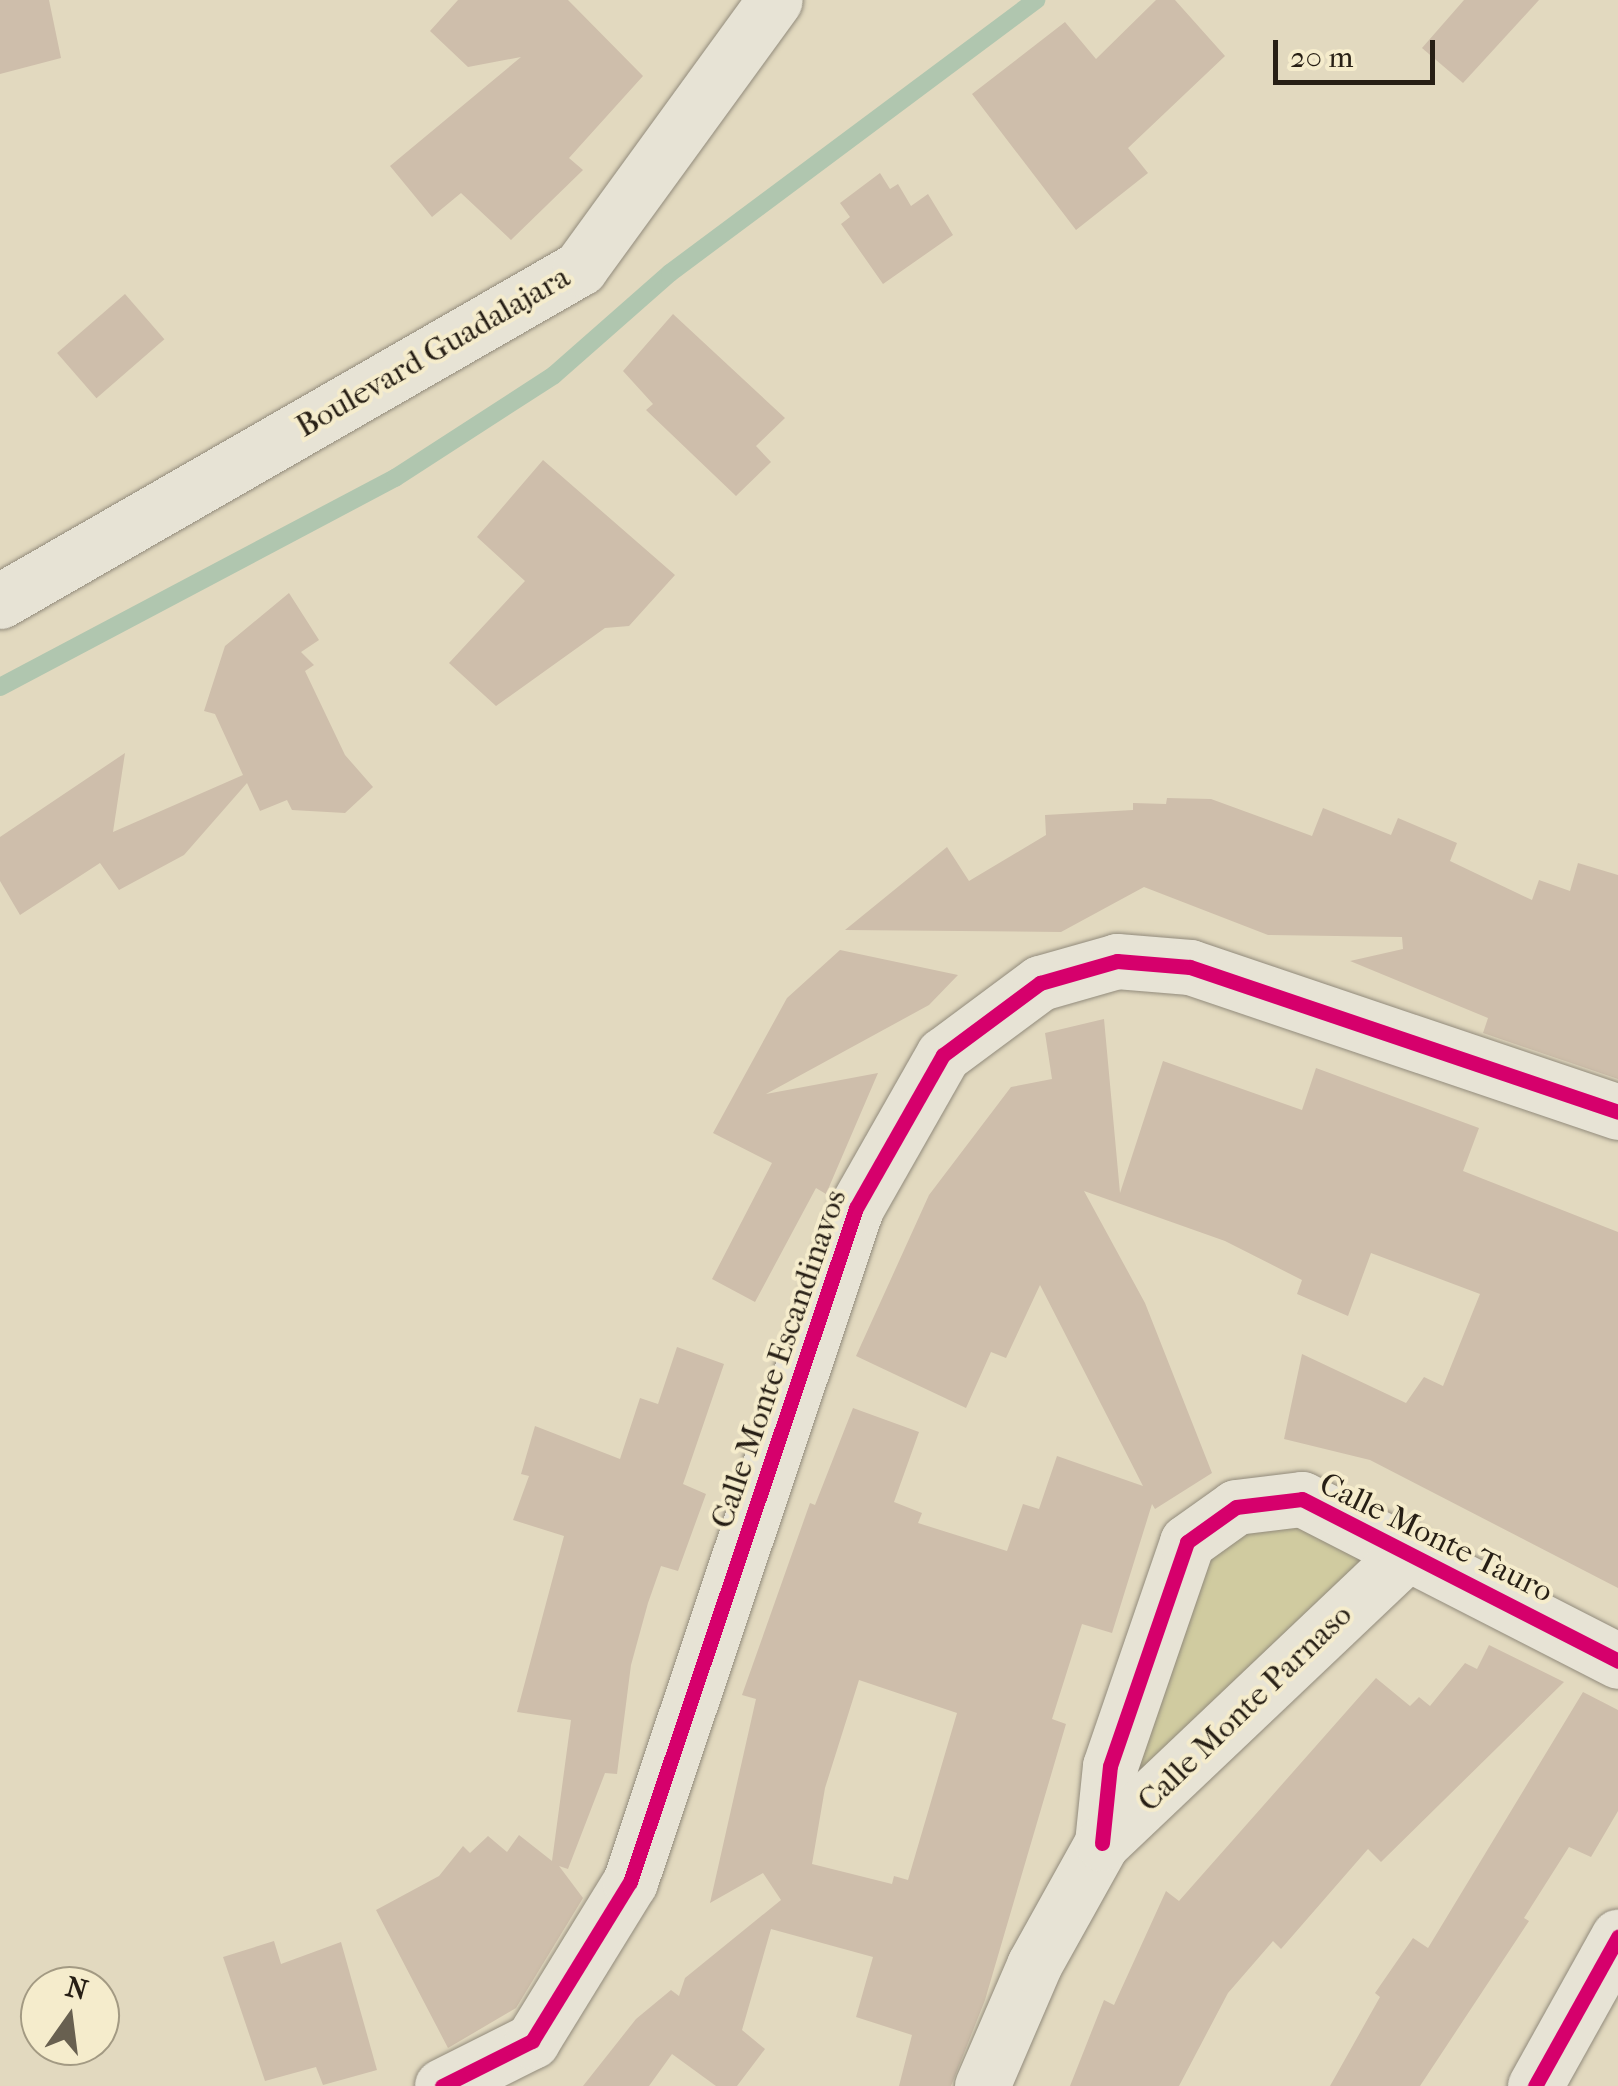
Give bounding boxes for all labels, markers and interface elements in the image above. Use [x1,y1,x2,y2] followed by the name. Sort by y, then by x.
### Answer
[1278,20,1440,82] scale bar
[1290,40,1353,75] text: 20 m
[289,258,577,446] street label: Boulevard Guadalajara
[703,1185,855,1533] street label: Calle Monte Escandinavos
[1313,1465,1559,1611] street label: Calle Monte Tauro
[1130,1596,1360,1820] street label: Calle Monte Parnaso
[20,1966,120,2066] north arrow
[63,1970,91,2007] text: N

